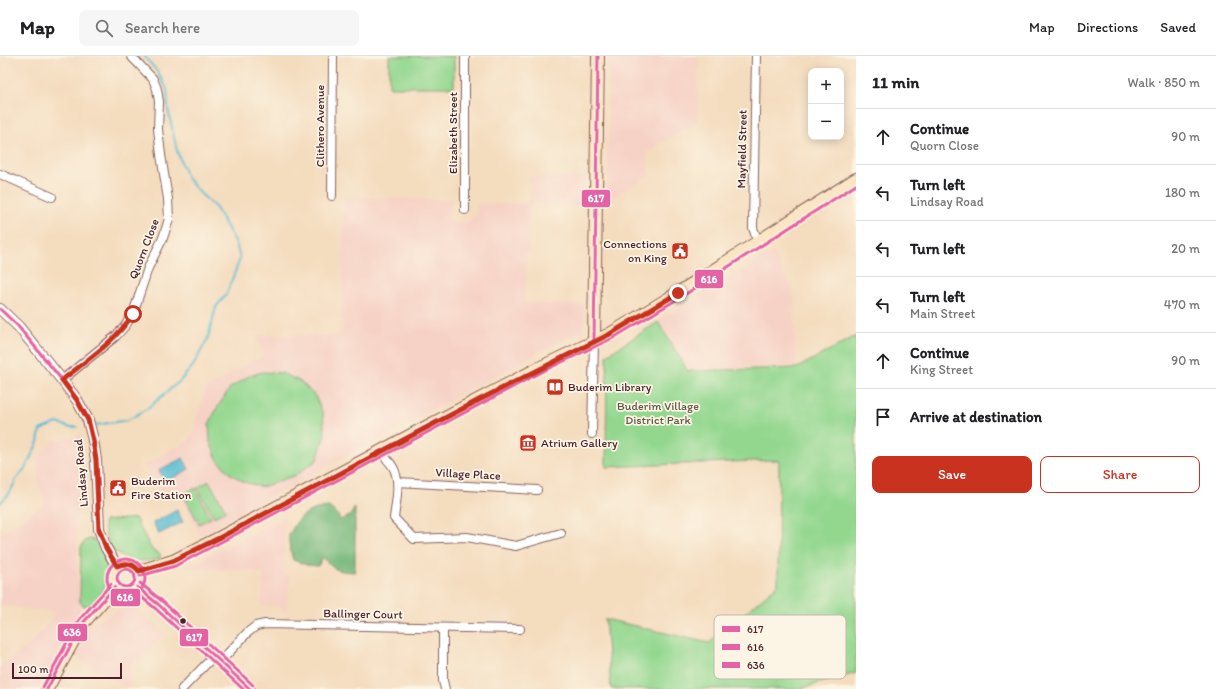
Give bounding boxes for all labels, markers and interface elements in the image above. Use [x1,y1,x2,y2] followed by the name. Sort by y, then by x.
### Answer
[79,10,359,46] search box
[20,16,55,39] text: Map
[93,17,115,39] icon: search
[125,19,200,37] text: Search here
[1029,19,1055,36] text: Map
[1077,19,1138,36] text: Directions
[1160,19,1196,36] text: Saved
[808,68,844,140] map controls
[808,68,844,104] button: +
[872,72,919,92] text: 11 min
[1127,75,1200,90] text: Walk · 850 m
[313,85,327,167] street label: Clithero Avenue
[446,92,460,174] street label: Elizabeth Street
[808,104,844,140] button: −
[734,109,750,189] street label: Mayfield Street
[910,120,969,138] text: Continue
[872,126,894,148] icon: ahead
[1171,129,1200,144] text: 90 m
[910,138,979,153] text: Quorn Close
[910,176,965,194] text: Turn left
[872,182,894,204] icon: left
[1165,185,1200,200] text: 180 m
[581,189,611,208] line badge: 617
[588,192,605,205] text: 617
[910,194,984,209] text: Lindsay Road
[126,217,162,281] street label: Quorn Close
[603,237,668,265] place label: Connections on King
[872,238,894,260] icon: left
[910,240,965,258] text: Turn left
[670,241,690,261] public building icon: Connections on King
[1171,241,1200,256] text: 20 m
[694,269,724,289] line badge: 616
[701,273,718,286] text: 616
[669,284,687,302] route end
[910,288,965,306] text: Turn left
[872,294,894,316] icon: left
[1164,297,1200,312] text: 470 m
[124,305,142,323] route start
[910,306,975,321] text: Main Street
[910,344,969,362] text: Continue
[872,350,894,372] icon: ahead
[1171,353,1200,368] text: 90 m
[910,362,973,377] text: King Street
[545,377,565,397] library icon: Buderim Library
[568,380,652,394] place label: Buderim Library
[617,399,699,427] park label: Buderim Village District Park
[872,406,894,428] icon: arrive
[910,408,1042,426] text: Arrive at destination
[518,433,538,453] museum icon: Atrium Gallery
[541,436,618,450] place label: Atrium Gallery
[71,438,91,507] street label: Lindsay Road
[872,456,1032,493] button: Save
[1040,456,1200,493] button: Share
[435,465,501,483] street label: Village Place
[131,474,192,502] place label: Buderim Fire Station
[108,478,128,498] public building icon: Buderim Fire Station
[110,588,141,607] line badge: 616
[117,591,134,604] text: 616
[323,606,403,622] street label: Ballinger Court
[714,615,846,679] legend
[178,616,188,626] unlabelled marker
[57,623,88,642] line badge: 636
[747,623,764,636] text: 617
[63,626,81,639] text: 636
[179,628,209,647] line badge: 617
[186,631,203,644] text: 617
[747,641,764,654] text: 616
[747,659,765,672] text: 636
[12,661,122,680] scale bar
[18,663,48,676] text: 100 m

